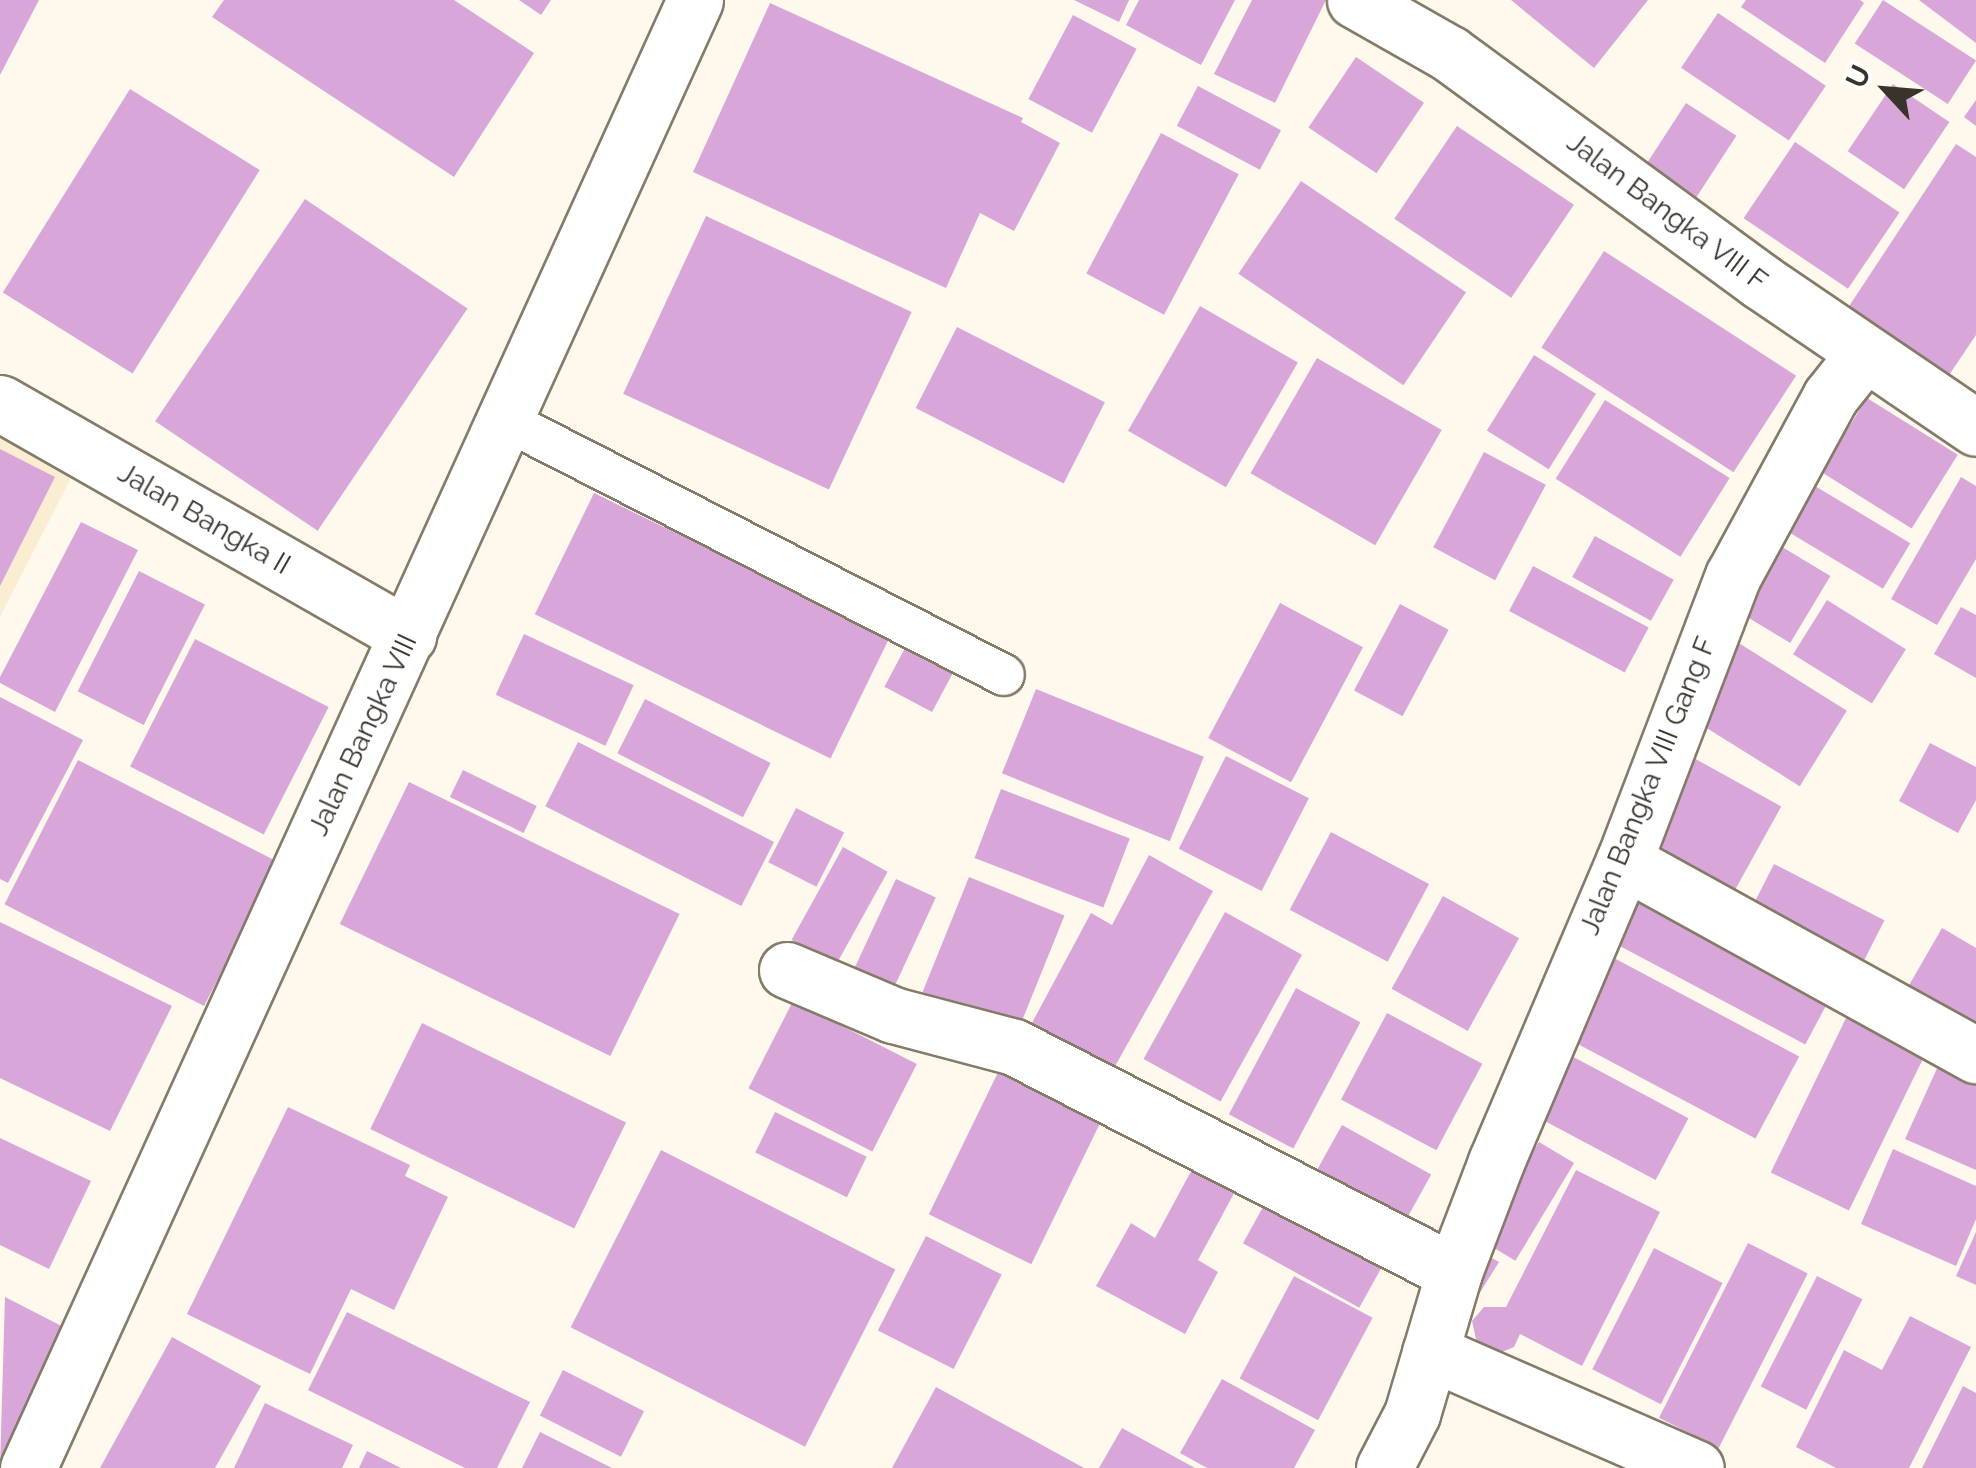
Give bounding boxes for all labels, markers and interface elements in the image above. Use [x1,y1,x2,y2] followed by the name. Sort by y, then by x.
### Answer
[1836,40,1936,140] north arrow
[1839,60,1878,93] text: U
[1560,125,1774,299] street label: Jalan Bangka VIII F
[112,456,296,582] street label: Jalan Bangka II
[301,628,425,842] street label: Jalan Bangka VIII
[1573,632,1723,940] street label: Jalan Bangka VIII Gang F

